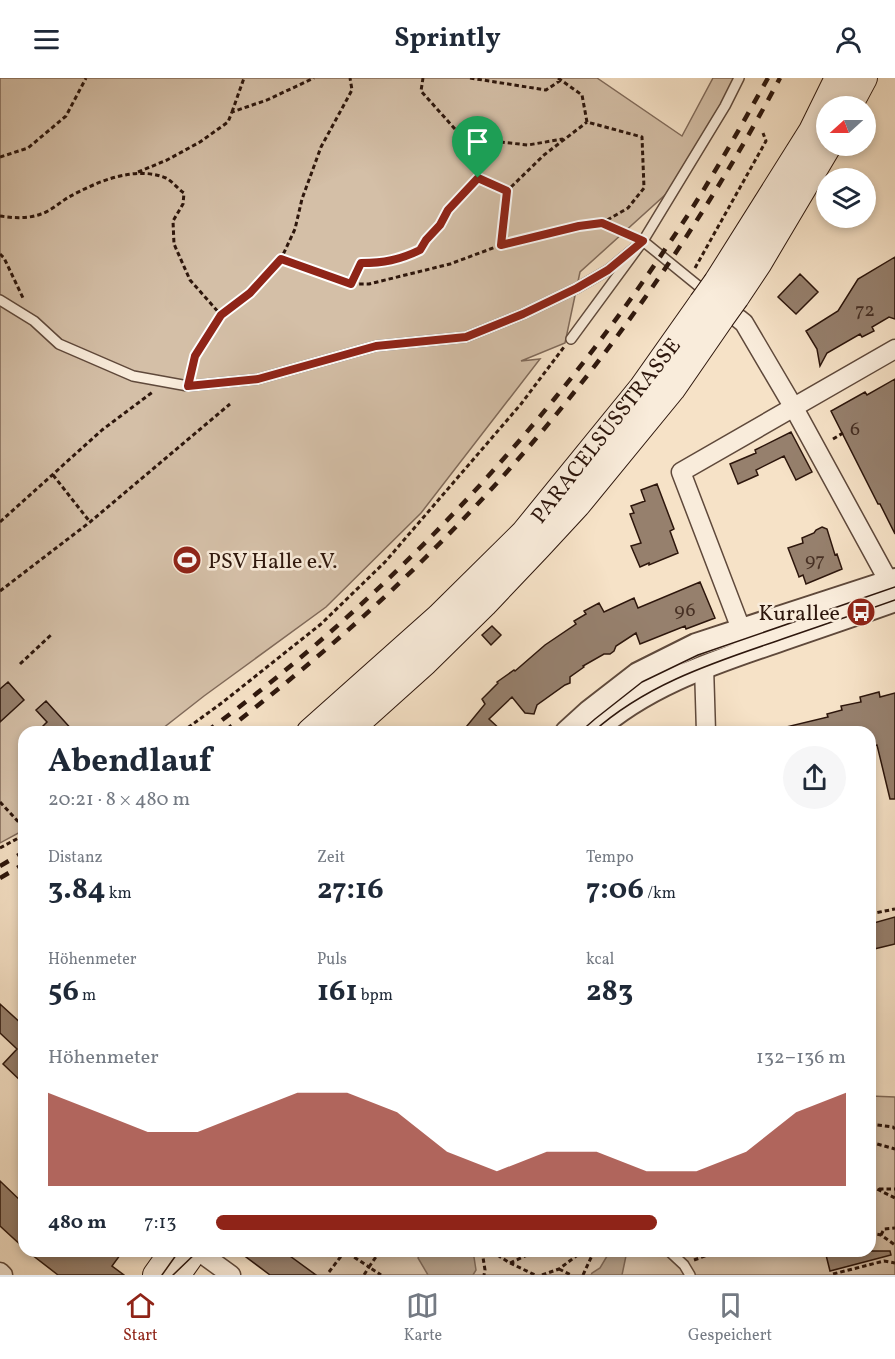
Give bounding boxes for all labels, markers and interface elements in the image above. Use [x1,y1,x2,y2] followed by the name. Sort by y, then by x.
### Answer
[394,20,501,58] text: Sprintly
[30,23,63,56] icon: menu
[832,23,865,56] icon: person
[816,96,876,156] north arrow
[816,96,876,228] map controls
[452,116,503,178] pin
[461,125,494,158] icon: arrive
[816,168,876,228] button: layers
[855,297,875,325] house number: 72
[525,332,689,531] street label: PARACELSUSSTRASSE
[850,416,860,444] house number: 6
[171,544,203,576] sports icon: PSV Halle e.V.
[208,547,337,578] place label: PSV Halle e.V.
[805,547,825,575] house number: 97
[845,596,877,628] bus stop icon: Kurallee
[674,597,696,625] house number: 96
[758,599,840,630] place label: Kurallee
[48,740,212,786] text: Abendlauf
[783,746,846,809] button: share
[48,786,190,814] text: 20:21 · 8 × 480 m
[48,847,103,869] text: Distanz
[317,847,345,869] text: Zeit
[586,847,634,869] text: Tempo
[48,869,106,911] text: 3.84
[317,869,384,911] text: 27:16
[586,869,644,911] text: 7:06
[106,883,132,905] text: km
[644,883,676,905] text: /km
[48,949,137,971] text: Höhenmeter
[317,949,347,971] text: Puls
[586,949,614,971] text: kcal
[48,971,79,1013] text: 56
[317,971,358,1013] text: 161
[586,971,633,1013] text: 283
[79,985,96,1007] text: m
[358,985,393,1007] text: bpm
[48,1044,159,1072] text: Höhenmeter
[756,1044,846,1072] text: 132–136 m
[48,1209,107,1237] text: 480 m
[144,1209,176,1237] text: 7:13
[123,1289,158,1347] tab: Start
[404,1289,442,1347] tab: Karte
[688,1289,772,1347] tab: Gespeichert

